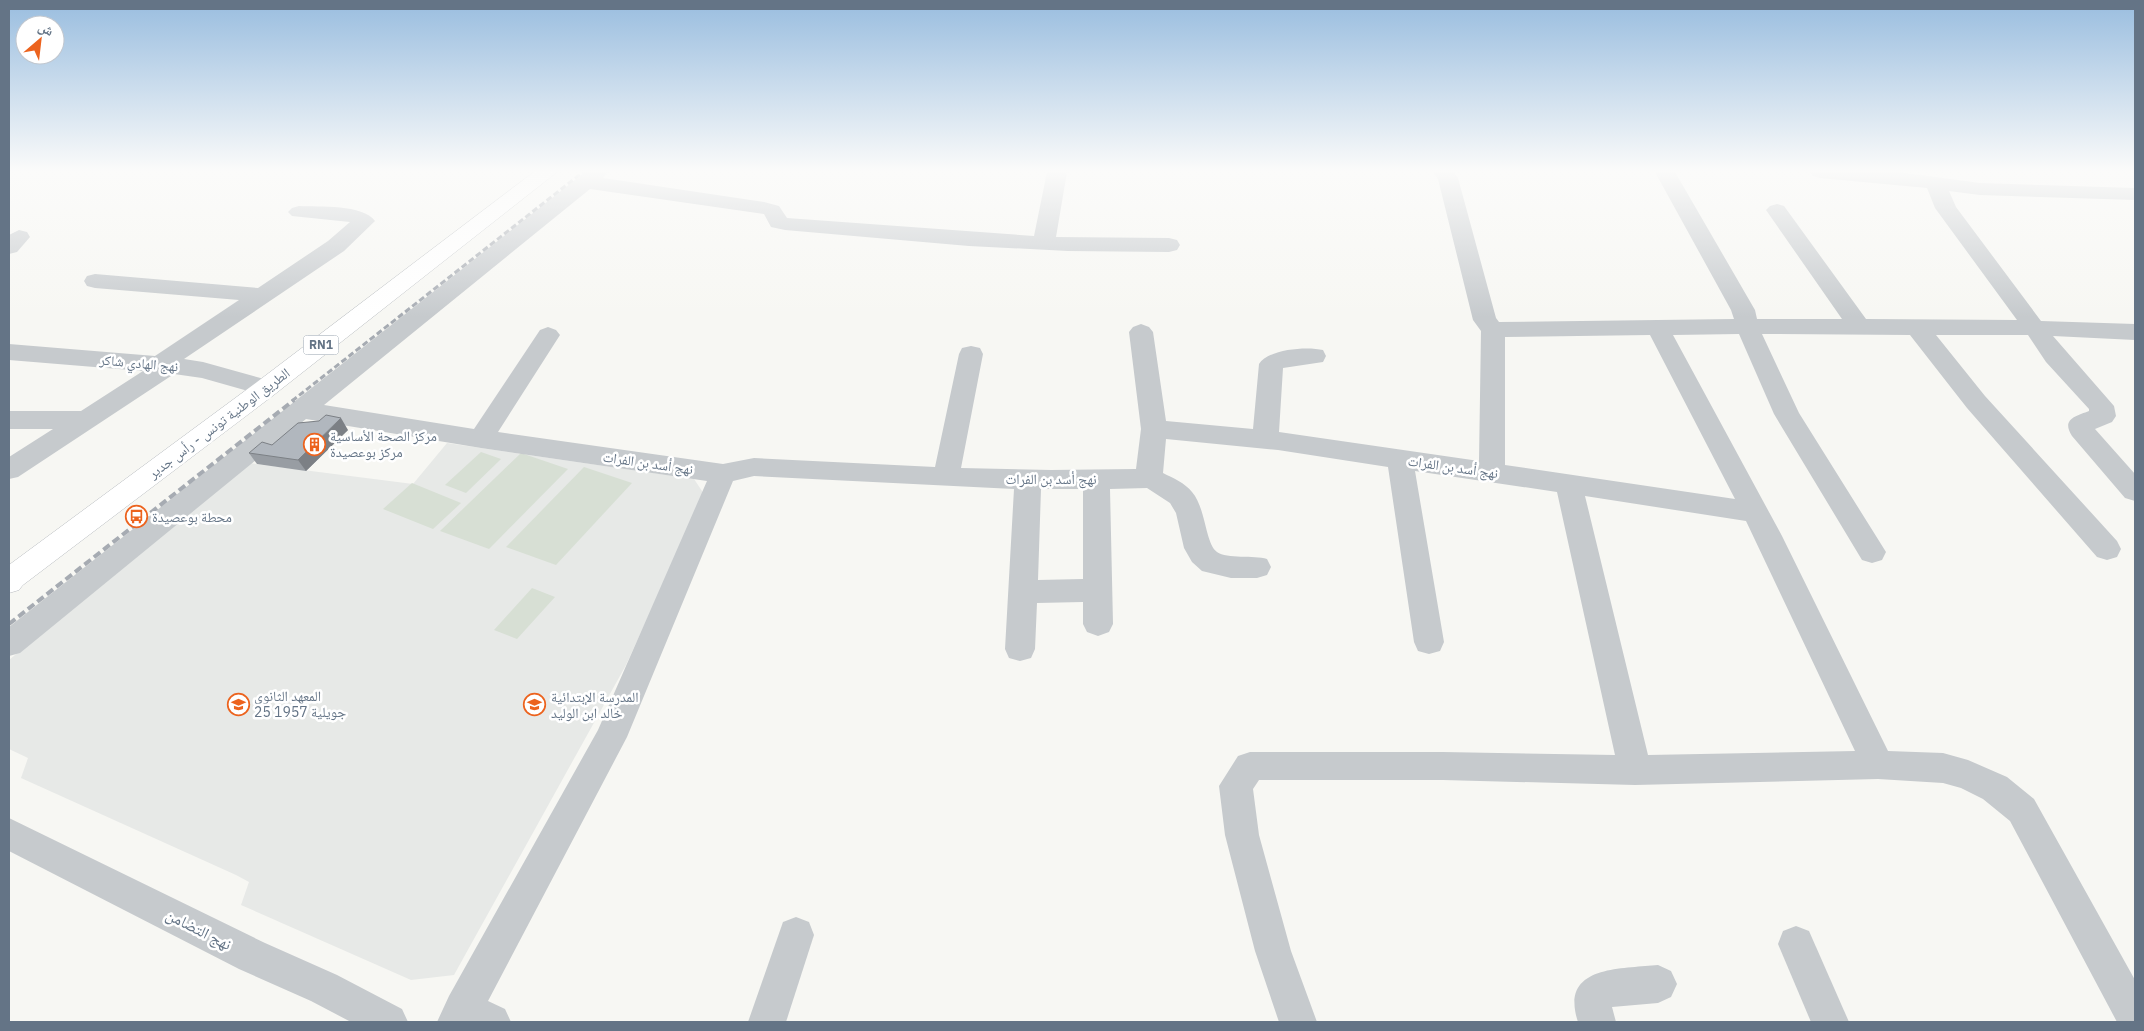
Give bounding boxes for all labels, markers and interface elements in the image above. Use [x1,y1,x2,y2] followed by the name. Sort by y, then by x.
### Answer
[15,15,65,65] north arrow
[35,17,57,40] text: ش
[304,336,338,354] road number: RN1
[98,351,179,378] street label: نهج الهادي شاكر
[144,364,294,484] street label: الطريق الوطنية تونس - رأس جدير
[330,427,437,461] place label: مركز الصحة الأساسية مركز بوعصيدة
[302,432,326,456] building icon: مركز الصحة الأساسية مركز بوعصيدة
[601,448,695,479] street label: نهج أسد بن الفرات
[1406,452,1500,483] street label: نهج أسد بن الفرات
[1005,470,1097,489] street label: نهج أسد بن الفرات
[124,505,148,529] bus stop icon: محطة بوعصيدة
[152,508,232,526] place label: محطة بوعصيدة
[254,687,346,721] place label: المعهد الثانوي 25 جويلية 1957
[551,688,639,722] place label: المدرسة الإبتدائية خالد ابن الوليد
[226,692,250,716] school or university icon: المعهد الثانوي 25 جويلية 1957
[523,693,547,717] school or university icon: المدرسة الإبتدائية خالد ابن الوليد
[162,904,235,955] street label: نهج التضامن

